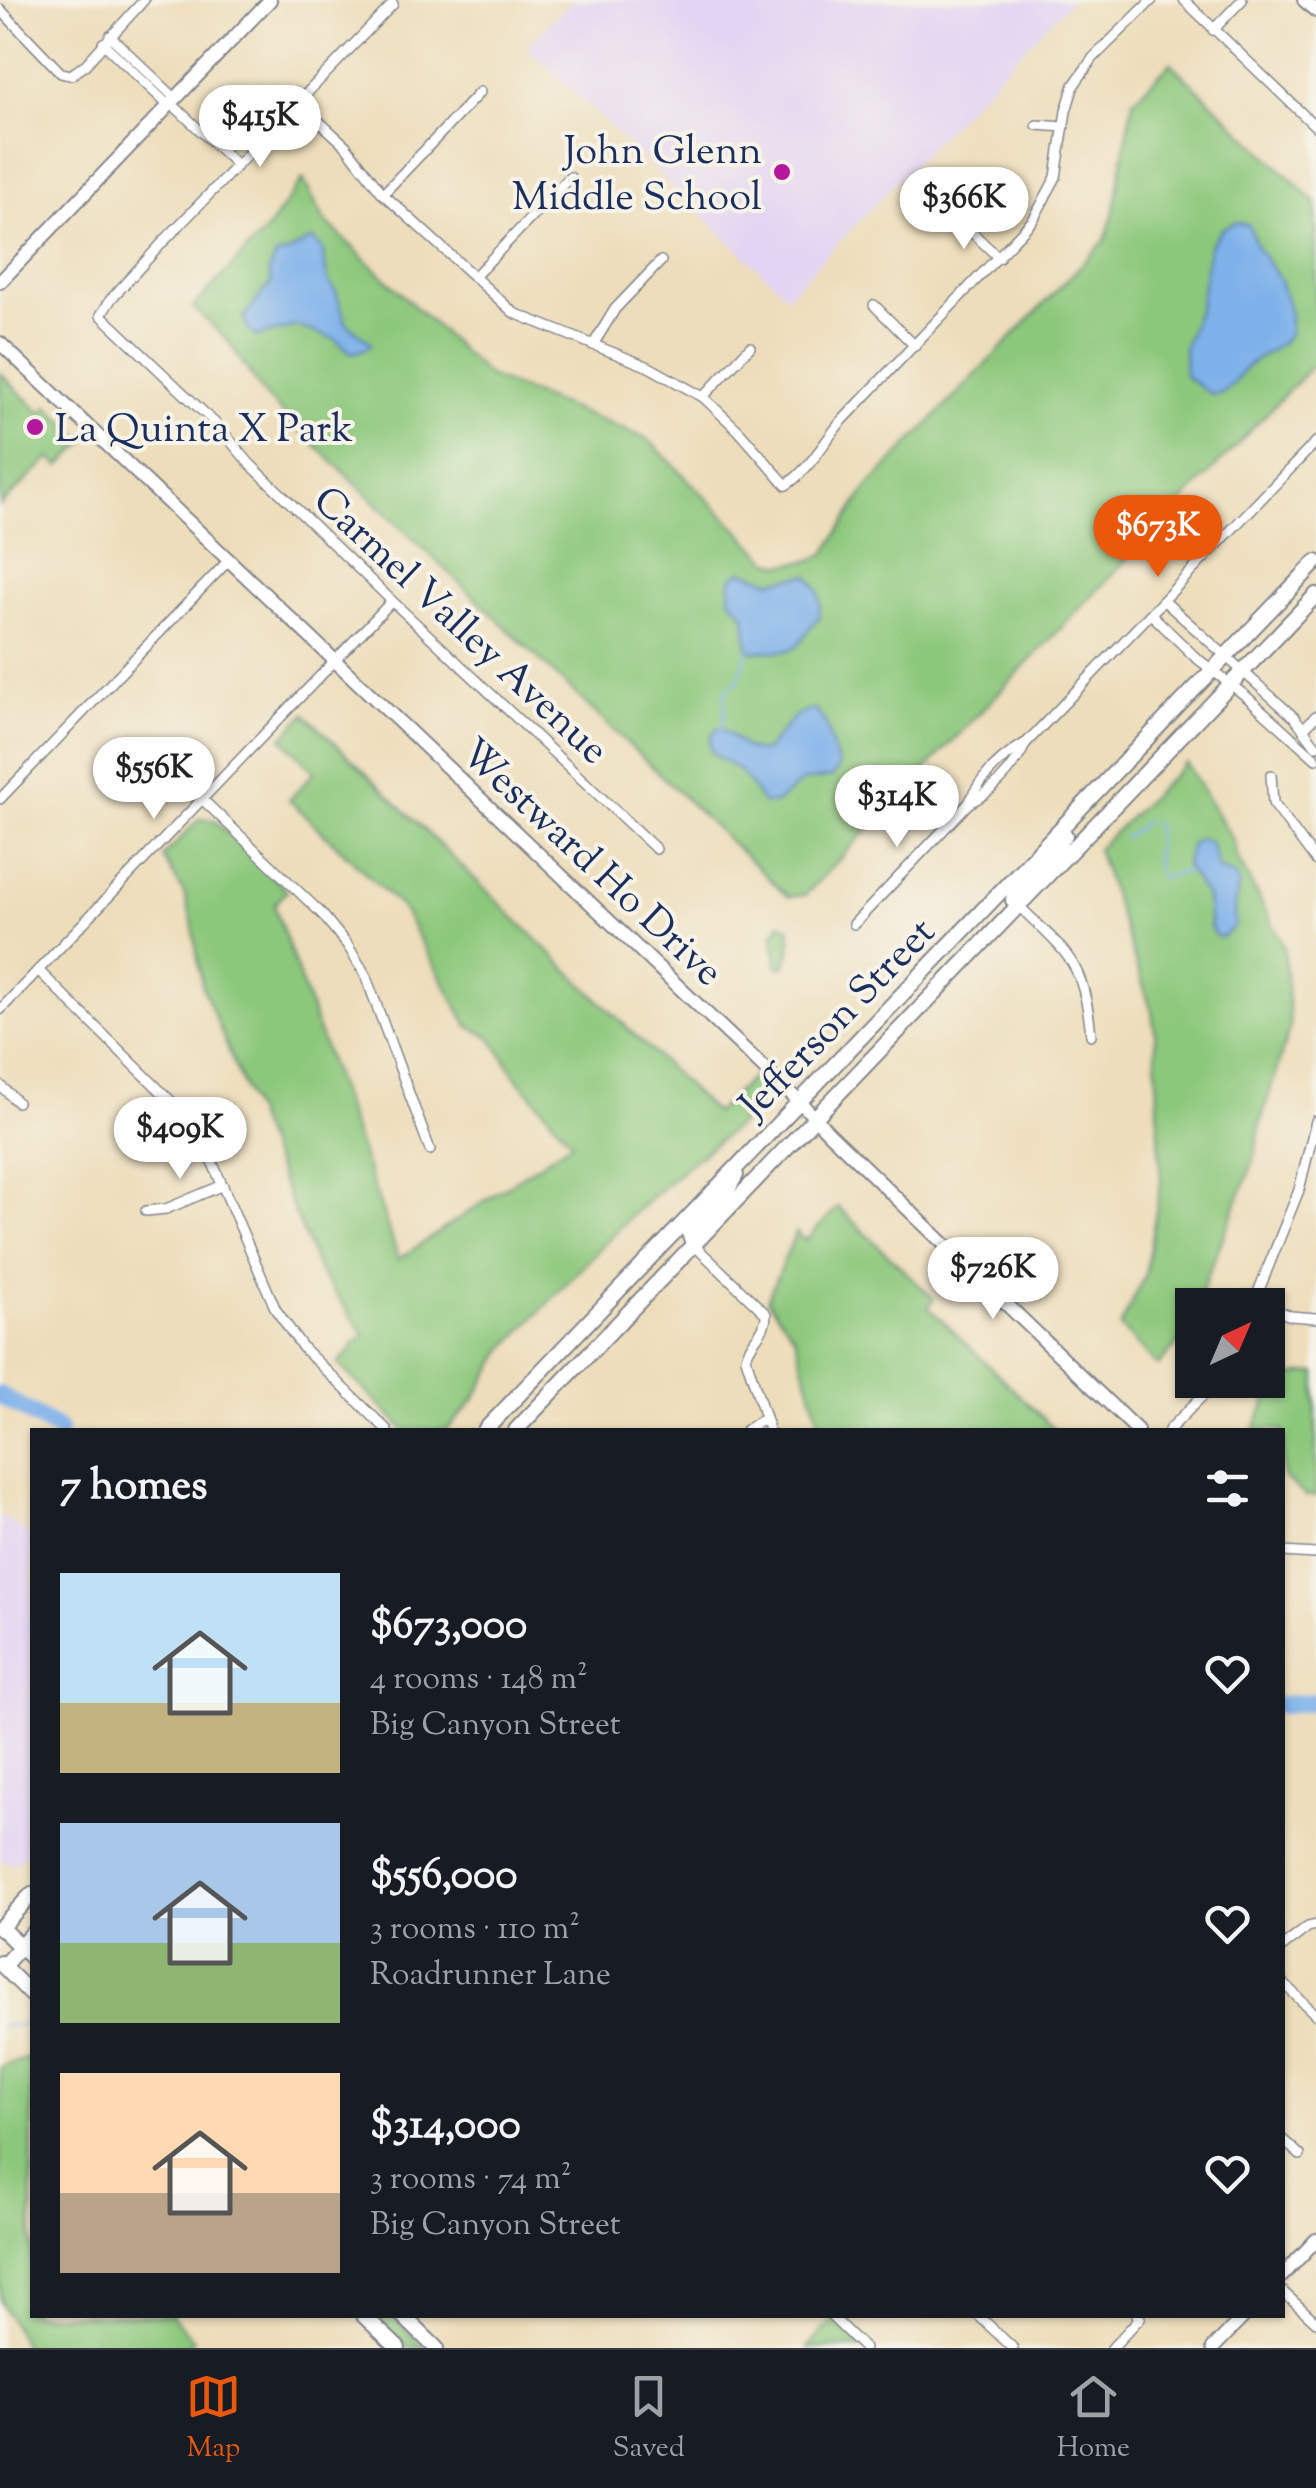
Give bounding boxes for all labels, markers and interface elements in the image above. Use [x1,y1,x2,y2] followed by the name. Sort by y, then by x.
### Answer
[190,85,330,170] pin: $415K
[221,94,299,140] text: $415K
[512,125,762,228] place label: John Glenn Middle School
[771,161,793,183] marker: John Glenn Middle School
[894,167,1034,252] pin: $366K
[922,176,1006,222] text: $366K
[55,403,353,460] place label: La Quinta X Park
[24,416,46,438] marker: La Quinta X Park
[298,475,619,780] street label: Carmel Valley Avenue
[1088,495,1228,580] pin: $673K
[1115,504,1201,550] text: $673K
[446,727,734,1001] street label: Westward Ho Drive
[84,737,224,822] pin: $556K
[115,746,193,792] text: $556K
[827,765,967,850] pin: $314K
[857,774,937,820] text: $314K
[727,906,950,1135] street label: Jefferson Street
[110,1097,250,1182] pin: $409K
[136,1106,224,1152] text: $409K
[923,1237,1063,1322] pin: $726K
[950,1246,1036,1292] text: $726K
[1175,1288,1285,1398] north arrow
[1175,1288,1285,1398] map controls
[60,1458,208,1518] text: 7 homes
[1200,1461,1255,1516] icon: filters
[370,1597,527,1657] text: $673,000
[140,1613,260,1733] icon: home
[1200,1646,1255,1701] icon: heart
[370,1657,588,1703] text: 4 rooms · 148 m²
[370,1703,621,1749] text: Big Canyon Street
[370,1847,518,1907] text: $556,000
[140,1863,260,1983] icon: home
[1200,1896,1255,1951] icon: heart
[370,1907,580,1953] text: 3 rooms · 110 m²
[370,1953,611,1999] text: Roadrunner Lane
[370,2097,521,2157] text: $314,000
[140,2113,260,2233] icon: home
[1200,2146,1255,2201] icon: heart
[370,2157,572,2203] text: 3 rooms · 74 m²
[370,2203,621,2249] text: Big Canyon Street
[186,2369,241,2469] tab: Map
[613,2369,685,2469] tab: Saved
[1057,2369,1130,2469] tab: Home

